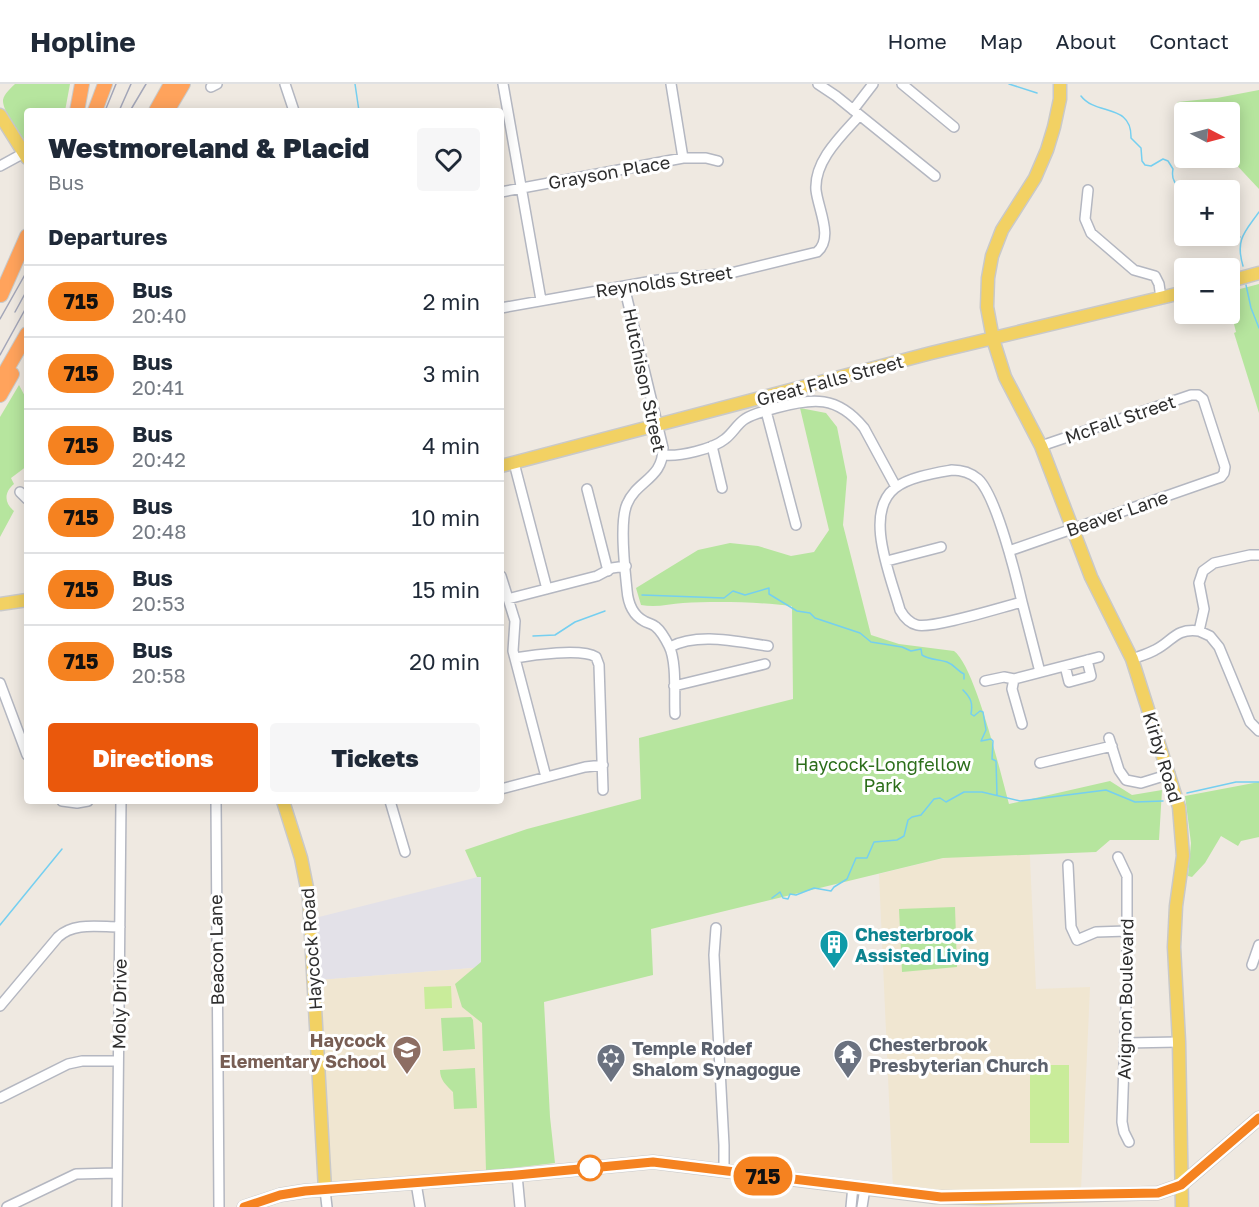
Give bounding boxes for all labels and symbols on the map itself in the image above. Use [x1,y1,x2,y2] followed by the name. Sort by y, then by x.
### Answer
[1174,102,1240,168] north arrow
[546,150,672,194] street label: Grayson Place
[594,260,734,302] street label: Reynolds Street
[619,306,671,454] street label: Hutchison Street
[754,350,906,410] street label: Great Falls Street
[1062,390,1178,448] street label: McFall Street
[1063,485,1171,541] street label: Beaver Lane
[1139,709,1187,805] street label: Kirby Road
[795,753,972,796] park label: Haycock-Longfellow Park
[296,887,326,1011] street label: Haycock Road
[204,894,228,1006] street label: Beacon Lane
[1113,918,1137,1080] street label: Avignon Boulevard
[855,923,989,966] place label: Chesterbrook Assisted Living
[818,928,850,970] building icon: Chesterbrook Assisted Living
[107,958,131,1050] street label: Moly Drive
[220,1029,387,1072] place label: Haycock Elementary School
[869,1033,1048,1076] place label: Chesterbrook Presbyterian Church
[391,1034,423,1076] school or university icon: Haycock Elementary School
[632,1037,801,1080] place label: Temple Rodef Shalom Synagogue
[832,1038,864,1080] temple icon: Chesterbrook Presbyterian Church
[595,1042,627,1084] synagogue icon: Temple Rodef Shalom Synagogue
[577,1155,603,1181] unlabelled marker
[728,1156,798,1196] line badge: 715

